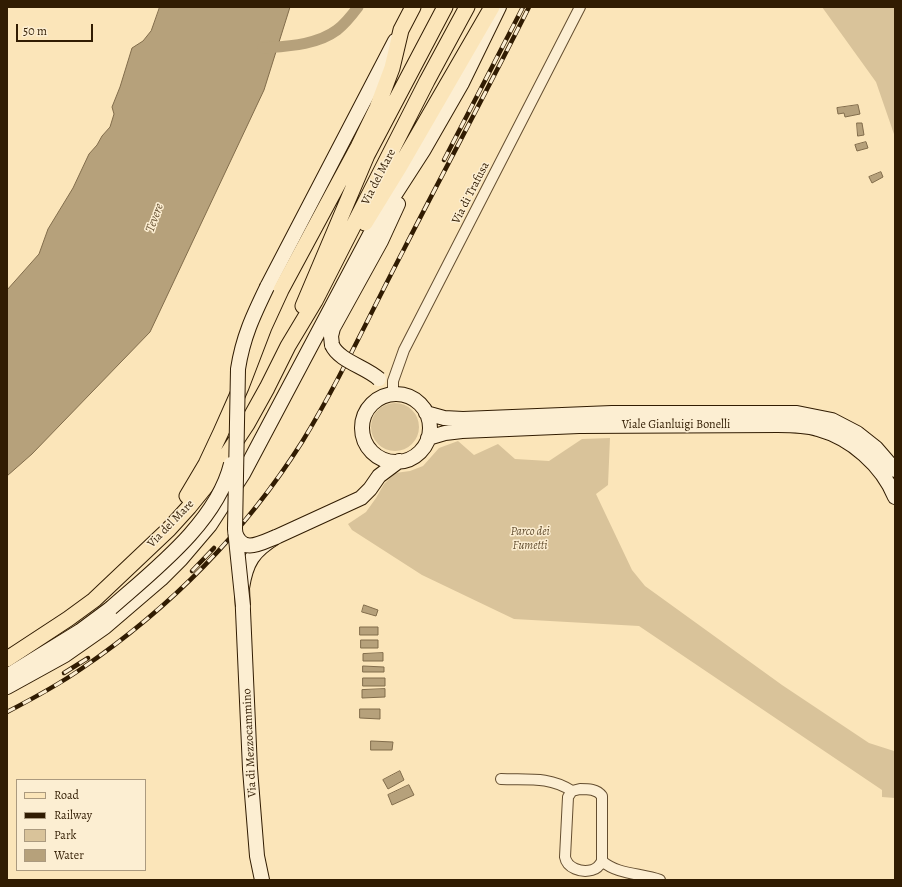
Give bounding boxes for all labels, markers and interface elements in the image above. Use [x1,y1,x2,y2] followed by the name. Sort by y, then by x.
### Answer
[18,16,95,42] scale bar
[23,23,47,39] text: 50 m
[359,147,399,207] street label: Via del Mare
[449,160,493,226] street label: Via di Trafusa
[143,201,167,235] water label: Tevere
[622,418,730,432] street label: Viale Gianluigi Bonelli
[145,497,197,551] street label: Via del Mare
[510,525,550,553] park label: Parco dei Fumetti
[240,688,260,798] street label: Via di Mezzocammino
[16,779,146,871] legend
[54,787,79,803] text: Road
[54,807,92,823] text: Railway
[54,827,77,843] text: Park
[54,847,84,863] text: Water

